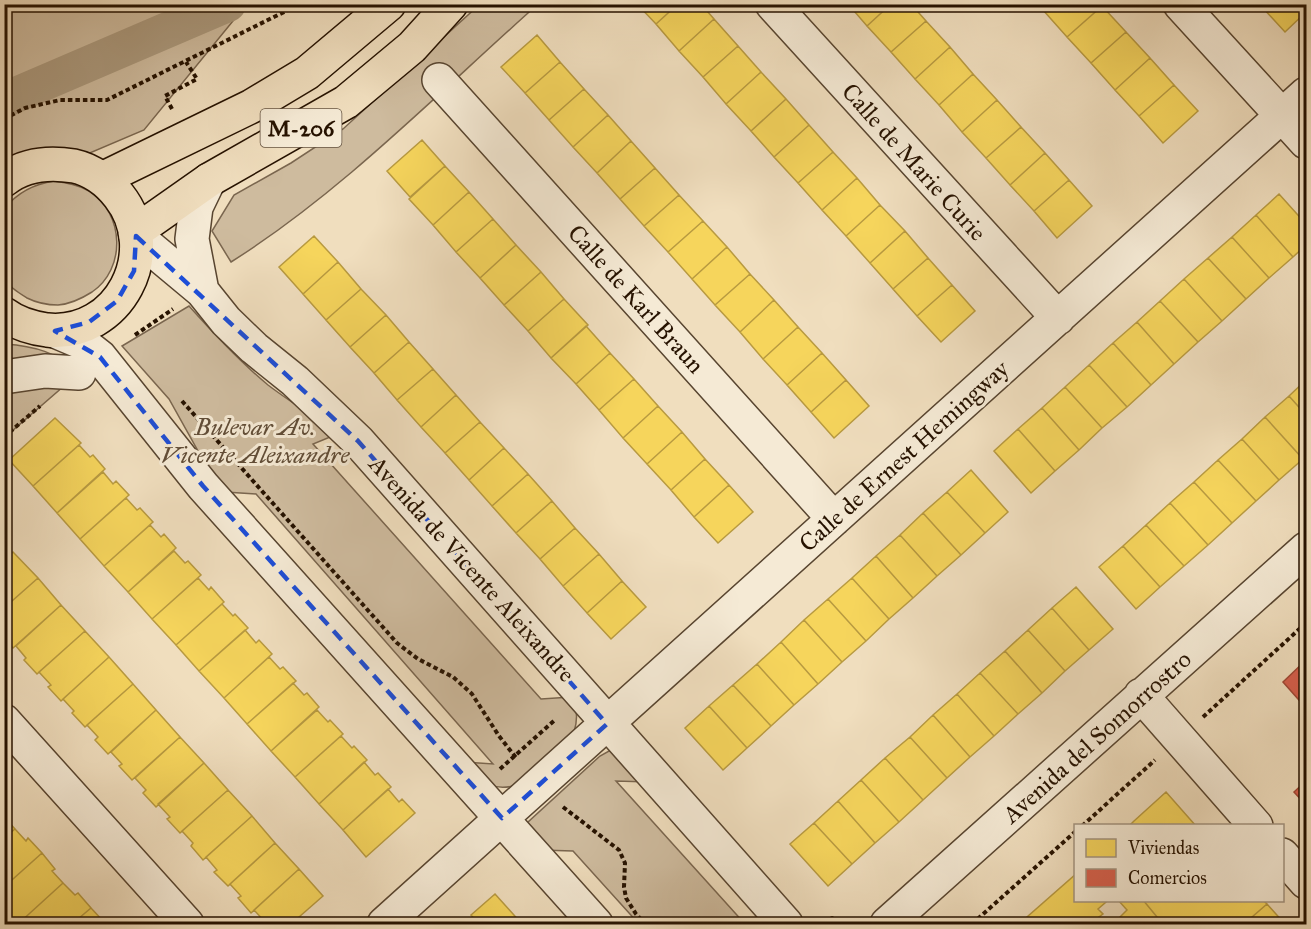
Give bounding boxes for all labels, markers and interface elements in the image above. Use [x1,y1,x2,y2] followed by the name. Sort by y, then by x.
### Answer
[835,77,993,247] street label: Calle de Marie Curie
[260,109,342,147] road number: M-206
[561,218,711,380] street label: Calle de Karl Braun
[793,353,1016,558] street label: Calle de Ernest Hemingway
[161,412,350,470] park label: Bulevar Av. Vicente Aleixandre
[362,449,582,688] street label: Avenida de Vicente Aleixandre
[996,644,1198,830] street label: Avenida del Somorrostro
[1074,824,1284,902] legend
[1127,837,1199,859] text: Viviendas
[1128,867,1207,889] text: Comercios

